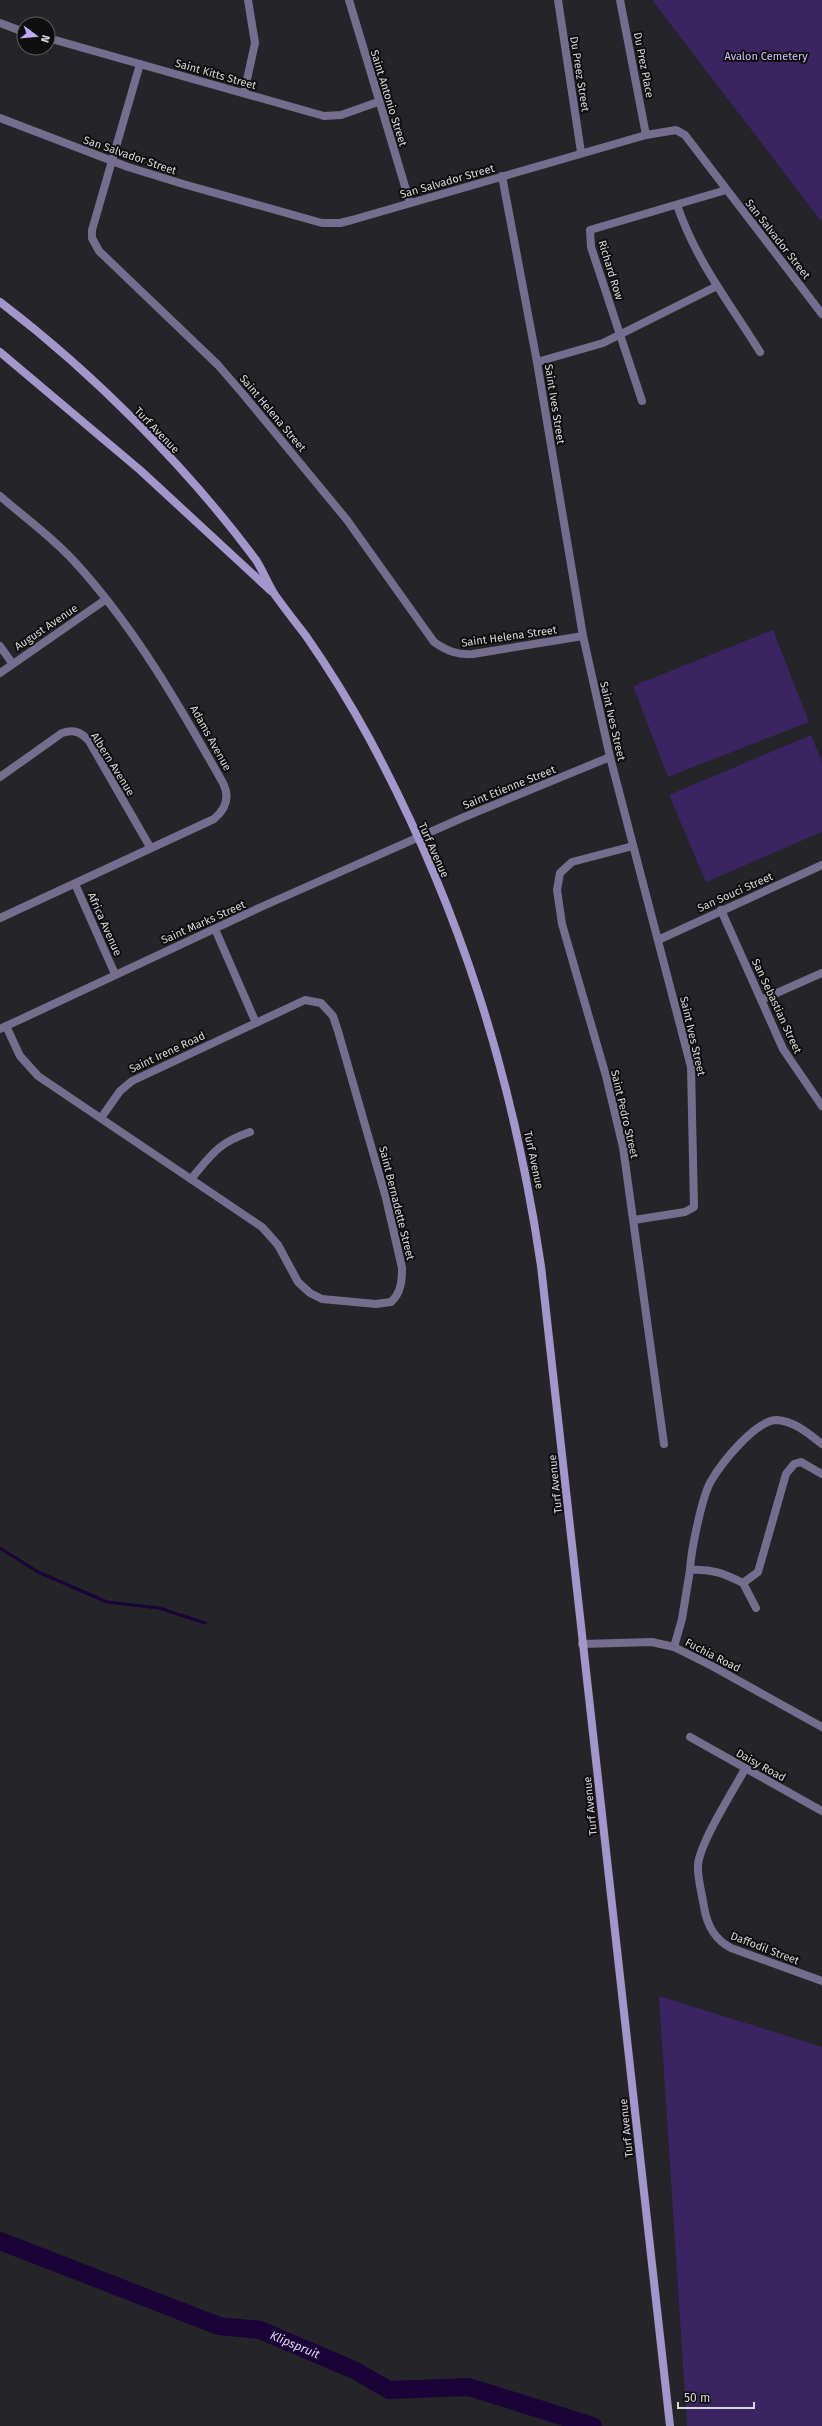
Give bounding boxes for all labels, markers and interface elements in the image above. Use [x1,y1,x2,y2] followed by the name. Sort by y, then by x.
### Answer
[16,16,56,56] north arrow
[631,31,656,99] street label: Du Prez Place
[38,33,52,44] text: N
[567,36,592,113] street label: Du Preez Street
[368,48,409,148] street label: Saint Antonio Street
[724,50,808,63] park label: Avalon Cemetery
[174,57,258,92] street label: Saint Kitts Street
[82,133,178,178] street label: San Salvador Street
[398,162,496,201] street label: San Salvador Street
[742,197,813,282] street label: San Salvador Street
[595,239,626,302] street label: Richard Row
[542,363,567,445] street label: Saint Ives Street
[237,372,309,454] street label: Saint Helena Street
[131,405,182,456] street label: Turf Avenue
[12,602,80,653] street label: August Avenue
[461,623,558,650] street label: Saint Helena Street
[597,680,628,762] street label: Saint Ives Street
[187,703,234,773] street label: Adams Avenue
[88,730,137,798] street label: Albern Avenue
[461,763,557,812] street label: Saint Etienne Street
[416,821,451,880] street label: Turf Avenue
[695,870,775,915] street label: San Souci Street
[85,891,124,958] street label: Africa Avenue
[159,898,247,947] street label: Saint Marks Street
[749,957,804,1056] street label: San Sebastian Street
[677,995,708,1077] street label: Saint Ives Street
[127,1029,207,1076] street label: Saint Irene Road
[608,1069,641,1160] street label: Saint Pedro Street
[521,1130,546,1190] street label: Turf Avenue
[376,1145,417,1261] street label: Saint Bernadette Street
[546,1454,565,1514] street label: Turf Avenue
[683,1636,743,1675] street label: Fuchia Road
[734,1746,788,1784] street label: Daisy Road
[581,1776,600,1836] street label: Turf Avenue
[729,1929,801,1967] street label: Daffodil Street
[617,2098,636,2158] street label: Turf Avenue
[268,2328,322,2362] water label: Klipspruit
[678,2384,754,2410] scale bar
[684,2391,710,2405] text: 50 m

